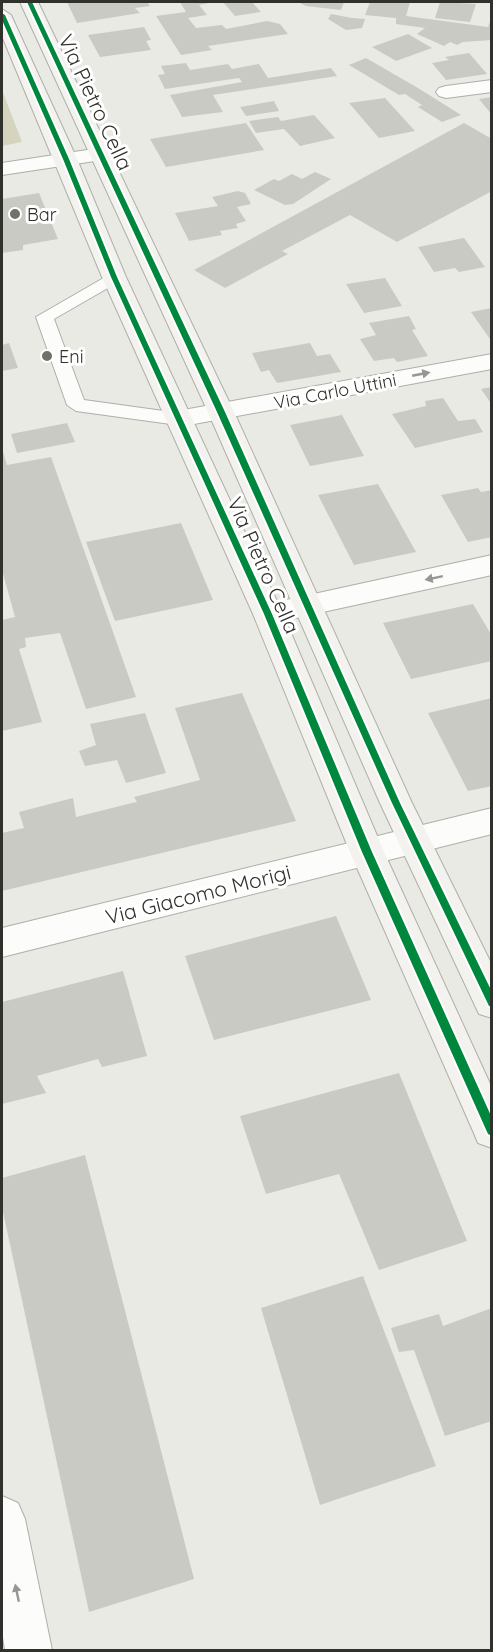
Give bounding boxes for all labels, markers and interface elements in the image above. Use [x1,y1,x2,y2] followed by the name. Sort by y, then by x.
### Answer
[53,30,139,174] street label: Via Pietro Cella
[27,203,57,226] place label: Bar
[8,207,22,221] marker: Bar
[59,345,83,368] place label: Eni
[40,349,54,363] marker: Eni
[272,368,398,414] street label: Via Carlo Uttini
[412,369,431,378] one-way arrow
[222,493,306,637] street label: Via Pietro Cella
[425,574,444,583] one-way arrow
[103,858,293,930] street label: Via Giacomo Morigi
[12,1583,21,1602] one-way arrow

